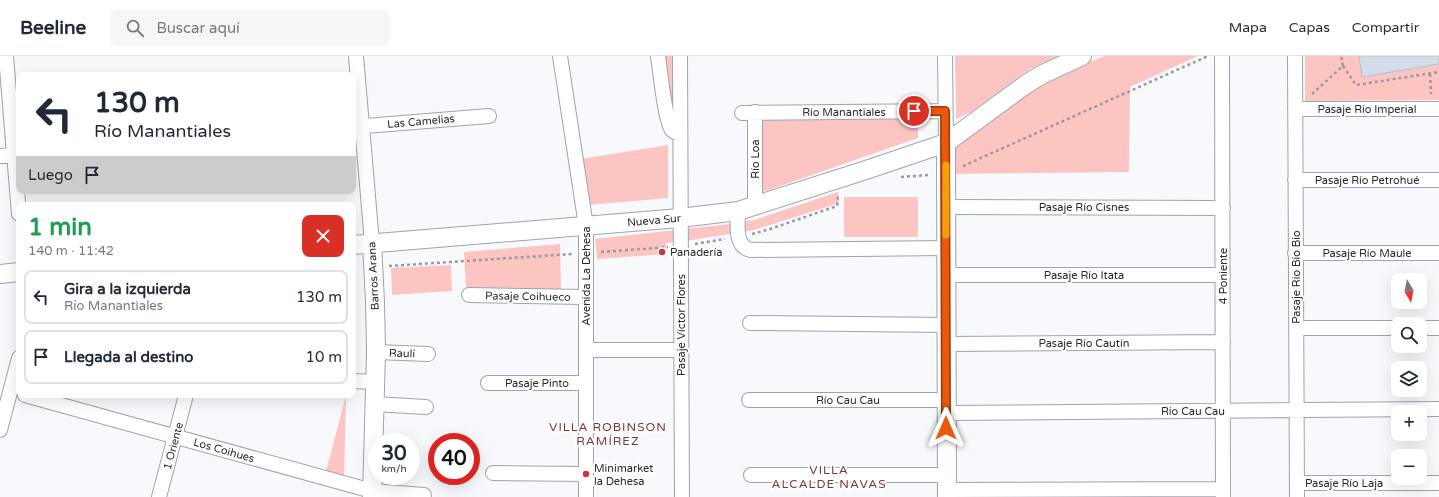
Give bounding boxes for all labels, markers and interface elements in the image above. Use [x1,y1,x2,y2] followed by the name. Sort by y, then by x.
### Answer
[110,10,390,46] search box
[20,17,86,39] text: Beeline
[124,17,146,39] icon: search
[156,19,240,37] text: Buscar aquí
[1229,19,1267,36] text: Mapa
[1289,19,1330,36] text: Capas
[1352,19,1419,36] text: Compartir
[94,86,180,120] text: 130 m
[28,88,80,140] icon: left
[897,94,931,128] pin
[903,100,925,122] icon: arrive
[1318,103,1416,116] street label: Pasaje Río Imperial
[802,106,886,119] street label: Río Manantiales
[387,112,455,131] street label: Las Camelias
[94,120,231,142] text: Río Manantiales
[749,139,762,179] street label: Río Loa
[81,164,103,186] icon: arrive
[28,166,73,184] text: Luego
[1315,174,1419,187] street label: Pasaje Río Petrohué
[1039,201,1129,214] street label: Pasaje Río Cisnes
[627,212,682,229] street label: Nueva Sur
[28,213,92,242] text: 1 min
[302,215,344,257] button: close
[580,226,593,326] street label: Avenida La Dehesa
[1290,230,1303,324] street label: Pasaje Río Bio Bio
[365,242,382,310] street label: Barros Arana
[28,243,114,259] text: 140 m · 11:42
[670,246,722,259] place label: Panadería
[657,247,667,257] marker: Panadería
[1322,247,1412,260] street label: Pasaje Río Maule
[1217,248,1230,304] street label: 4 Poniente
[1044,269,1124,282] street label: Pasaje Río Itata
[1391,273,1427,309] north arrow
[1391,273,1427,485] map controls
[675,274,688,376] street label: Pasaje Víctor Flores
[64,280,191,298] text: Gira a la izquierda
[30,286,52,308] icon: left
[296,288,342,306] text: 130 m
[485,289,571,304] street label: Pasaje Coihueco
[64,298,163,314] text: Río Manantiales
[1391,317,1427,353] button: search
[1039,337,1129,350] street label: Pasaje Río Cautín
[30,346,52,368] icon: arrive
[389,347,416,360] street label: Raulí
[64,348,193,366] text: Llegada al destino
[305,348,342,366] text: 10 m
[1391,361,1427,397] button: layers
[505,377,569,390] street label: Pasaje Pinto
[816,394,880,407] street label: Río Cau Cau
[1161,405,1225,418] street label: Río Cau Cau
[1391,405,1427,441] button: +
[925,407,967,449] position arrow
[549,420,667,448] district label: VILLA ROBINSON RAMÍREZ
[161,421,186,471] street label: 1 Oriente
[428,433,480,485] speed limit sign: 40
[192,436,256,465] street label: Los Coihues
[381,442,407,466] text: 30
[1391,449,1427,485] button: −
[594,462,654,488] place label: Minimarket la Dehesa
[381,463,407,475] text: km/h
[771,463,887,491] district label: VILLA ALCALDE NAVAS
[581,469,591,479] marker: Minimarket la Dehesa
[1305,477,1383,490] street label: Pasaje Río Laja

